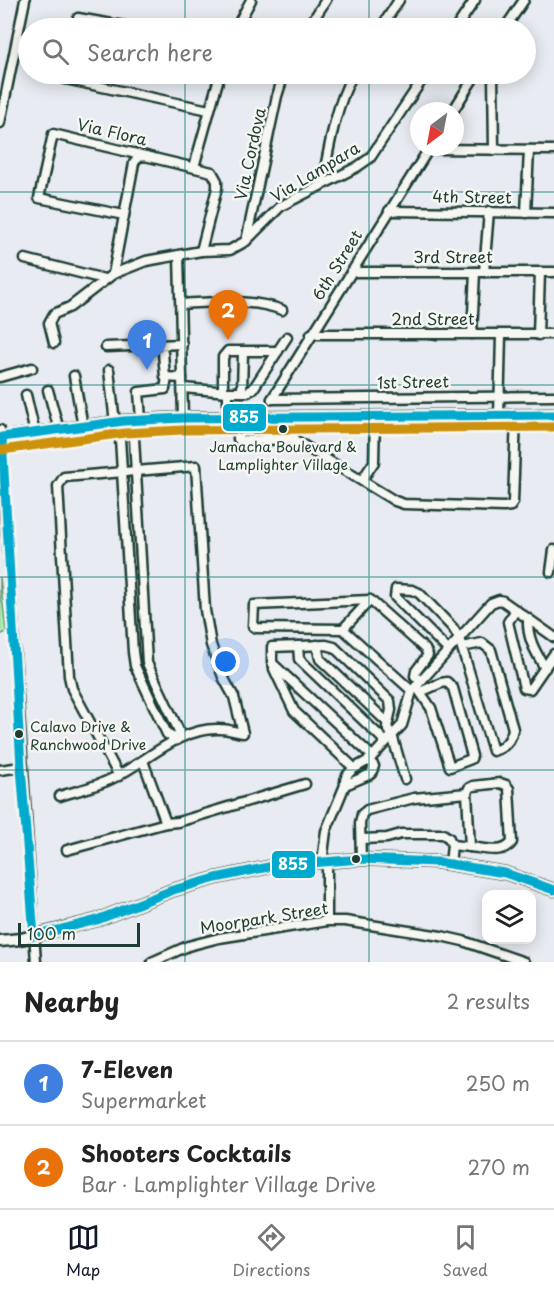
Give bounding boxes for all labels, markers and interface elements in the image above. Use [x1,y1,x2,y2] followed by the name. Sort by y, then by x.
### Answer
[18,18,536,84] search box
[39,35,72,68] icon: search
[87,35,213,68] text: Search here
[410,102,464,156] north arrow
[228,105,271,202] street label: Via Cordova
[75,111,150,151] street label: Via Flora
[265,135,364,207] street label: Via Lampara
[432,183,512,209] street label: 4th Street
[305,224,368,304] street label: 6th Street
[413,244,493,268] street label: 3rd Street
[208,290,248,340] pin: 2
[391,306,475,330] street label: 2nd Street
[128,320,166,370] pin: 1
[377,368,450,394] street label: 1st Street
[222,403,267,432] line badge: 855
[229,404,259,428] text: 855
[277,423,289,435] marker: Jamacha Boulevard & Lamplighter Village
[209,436,357,475] place label: Jamacha Boulevard & Lamplighter Village
[211,647,240,676] your location
[30,716,146,755] place label: Calavo Drive & Ranchwood Drive
[13,728,25,740] marker: Calavo Drive & Ranchwood Drive
[271,850,316,879] line badge: 855
[278,851,308,875] text: 855
[350,853,362,865] unlabelled marker
[482,890,536,944] map controls
[482,890,536,944] button: layers
[198,895,330,939] street label: Moorpark Street
[18,920,140,948] scale bar
[27,921,76,945] text: 100 m
[24,982,119,1021] text: Nearby
[447,986,530,1016] text: 2 results
[81,1052,173,1085] text: 7-Eleven
[39,1068,48,1098] text: 1
[466,1068,530,1098] text: 250 m
[81,1085,207,1115] text: Supermarket
[81,1136,291,1169] text: Shooters Cocktails
[36,1152,51,1182] text: 2
[467,1152,530,1182] text: 270 m
[81,1169,376,1199] text: Bar · Lamplighter Village Drive
[66,1221,100,1281] tab: Map
[232,1221,310,1281] tab: Directions
[442,1221,488,1281] tab: Saved

